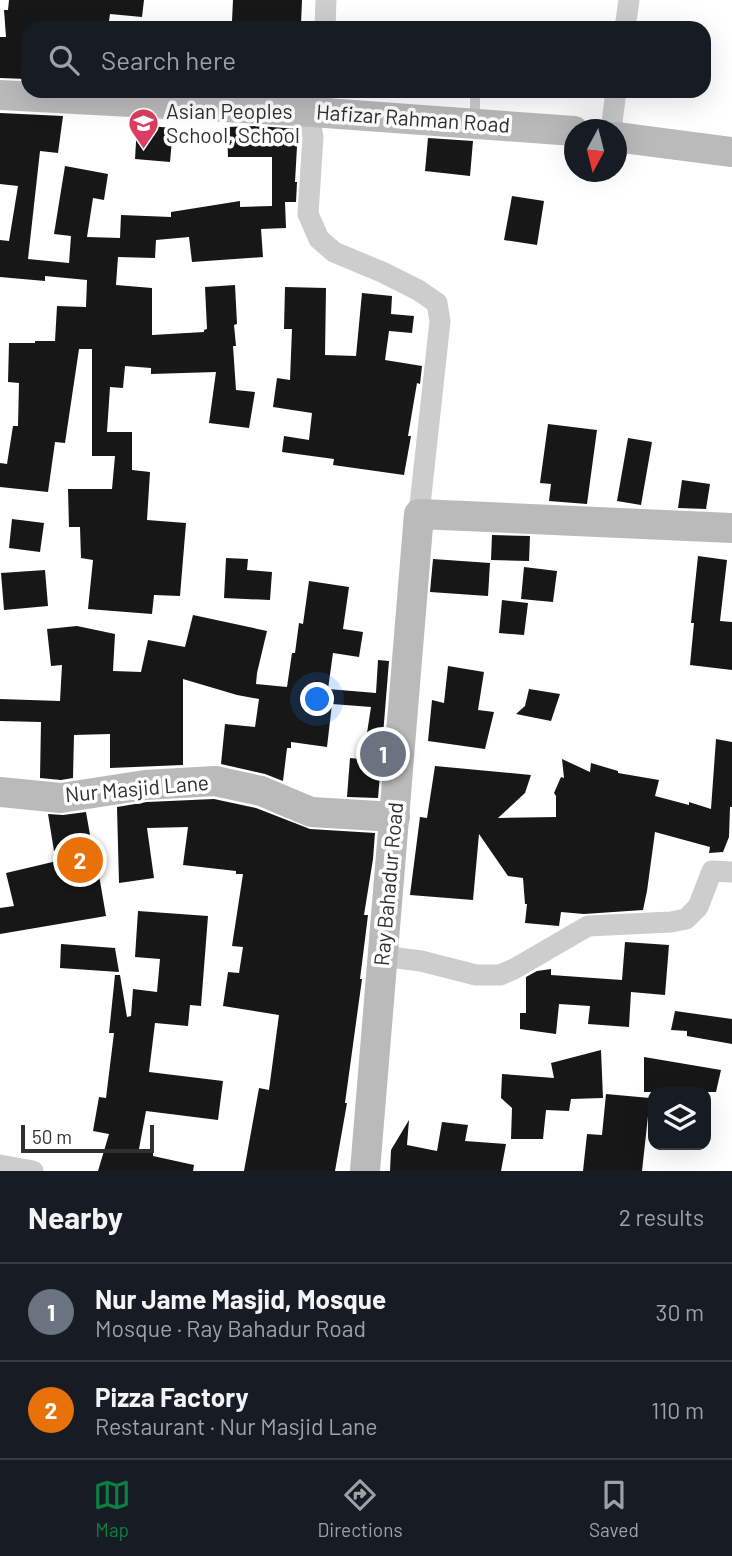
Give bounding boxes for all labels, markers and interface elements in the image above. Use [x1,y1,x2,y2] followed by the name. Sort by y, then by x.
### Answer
[21,21,711,98] search box
[45,41,83,79] icon: search
[101,44,236,75] text: Search here
[166,98,300,147] place label: Asian Peoples School, School
[315,98,511,137] street label: Hafizar Rahman Road
[126,107,160,151] school or university icon: Asian Peoples School, School
[564,119,627,182] north arrow
[300,682,334,716] your location
[360,728,406,780] pin: 1
[64,769,210,806] street label: Nur Masjid Lane
[368,801,407,967] street label: Ray Bahadur Road
[57,834,103,886] pin: 2
[648,1087,711,1150] map controls
[648,1087,711,1150] button: layers
[21,1122,154,1154] scale bar
[32,1125,72,1148] text: 50 m
[28,1199,123,1235] text: Nearby
[619,1203,704,1231] text: 2 results
[95,1283,386,1314] text: Nur Jame Masjid, Mosque
[47,1298,55,1326] text: 1
[656,1298,704,1326] text: 30 m
[95,1314,366,1342] text: Mosque · Ray Bahadur Road
[95,1381,249,1412] text: Pizza Factory
[45,1396,57,1424] text: 2
[651,1396,704,1424] text: 110 m
[95,1412,378,1440] text: Restaurant · Nur Masjid Lane
[93,1476,131,1541] tab: Map
[318,1476,403,1541] tab: Directions
[589,1476,639,1541] tab: Saved

